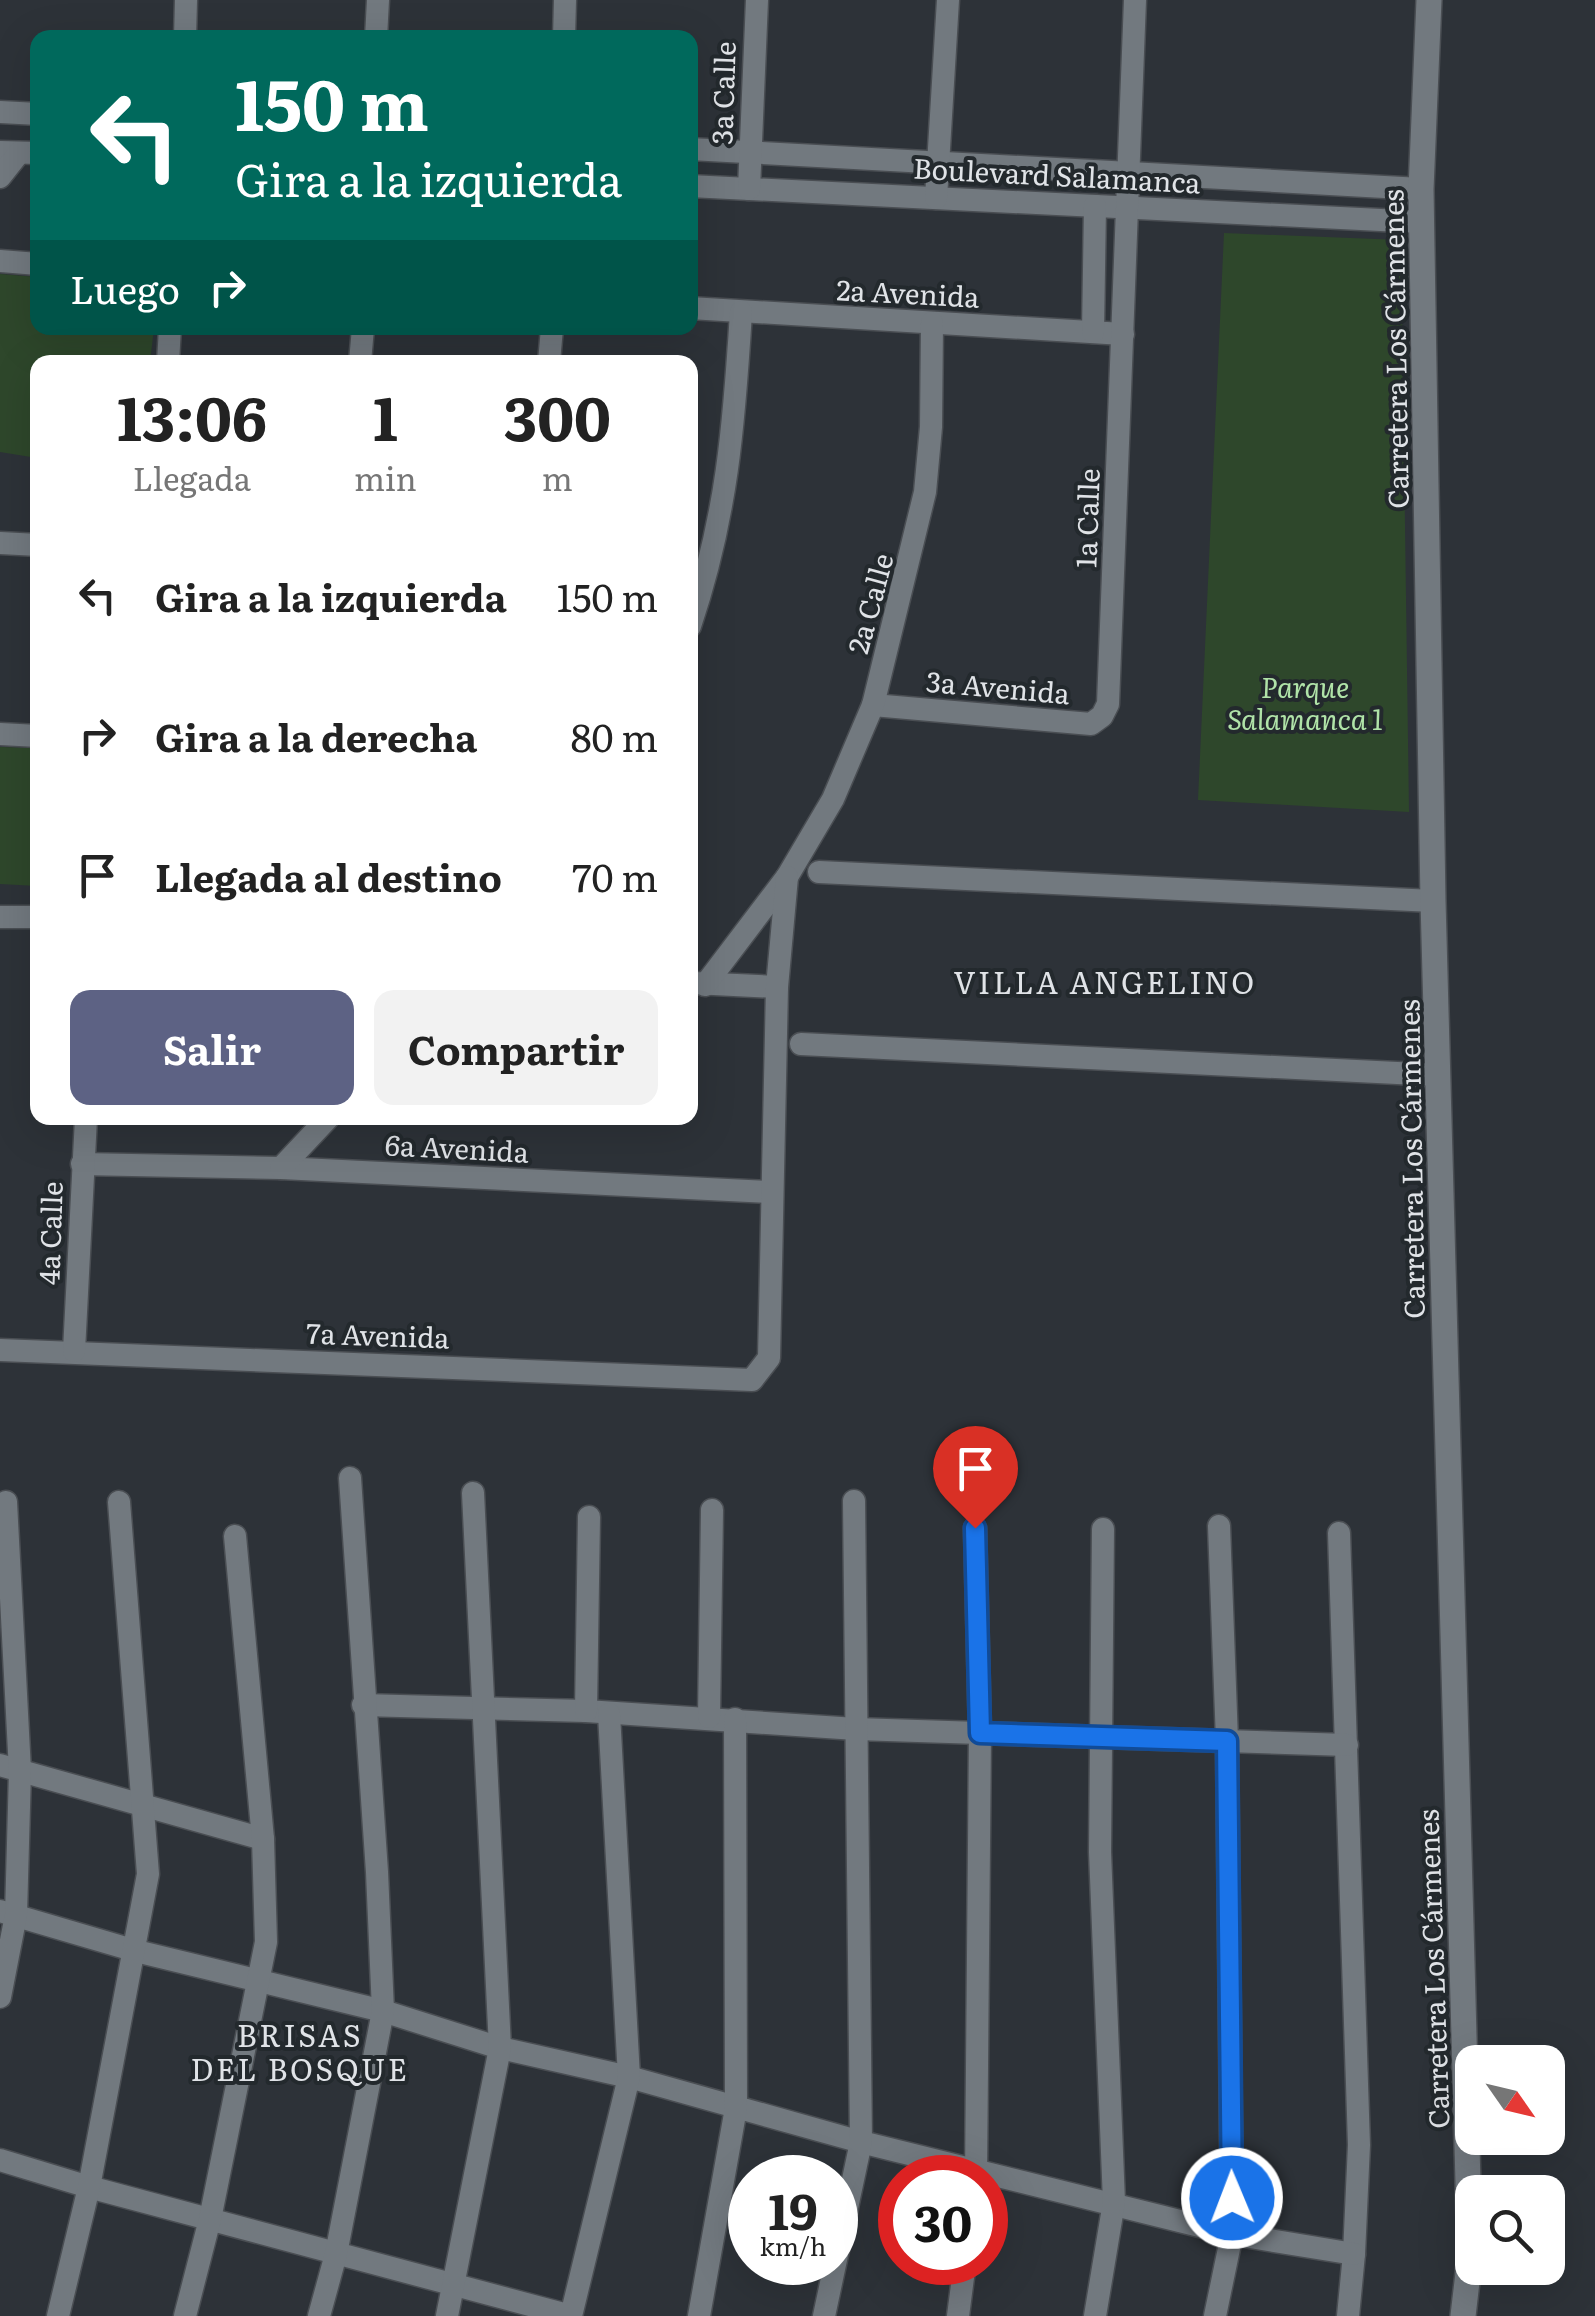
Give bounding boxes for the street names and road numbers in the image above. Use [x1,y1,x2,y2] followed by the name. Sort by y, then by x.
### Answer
[699,41,745,145] street label: 3a Calle
[912,146,1202,202] street label: Boulevard Salamanca
[1370,189,1418,509] street label: Carretera Los Cármenes
[835,267,981,317] street label: 2a Avenida
[1063,468,1109,568] street label: 1a Calle
[835,548,903,658] street label: 2a Calle
[924,659,1072,713] street label: 3a Avenida
[1386,999,1434,1319] street label: Carretera Los Cármenes
[384,1122,530,1172] street label: 6a Avenida
[26,1181,72,1285] street label: 4a Calle
[306,1311,450,1357] street label: 7a Avenida
[1405,1809,1459,2129] street label: Carretera Los Cármenes

